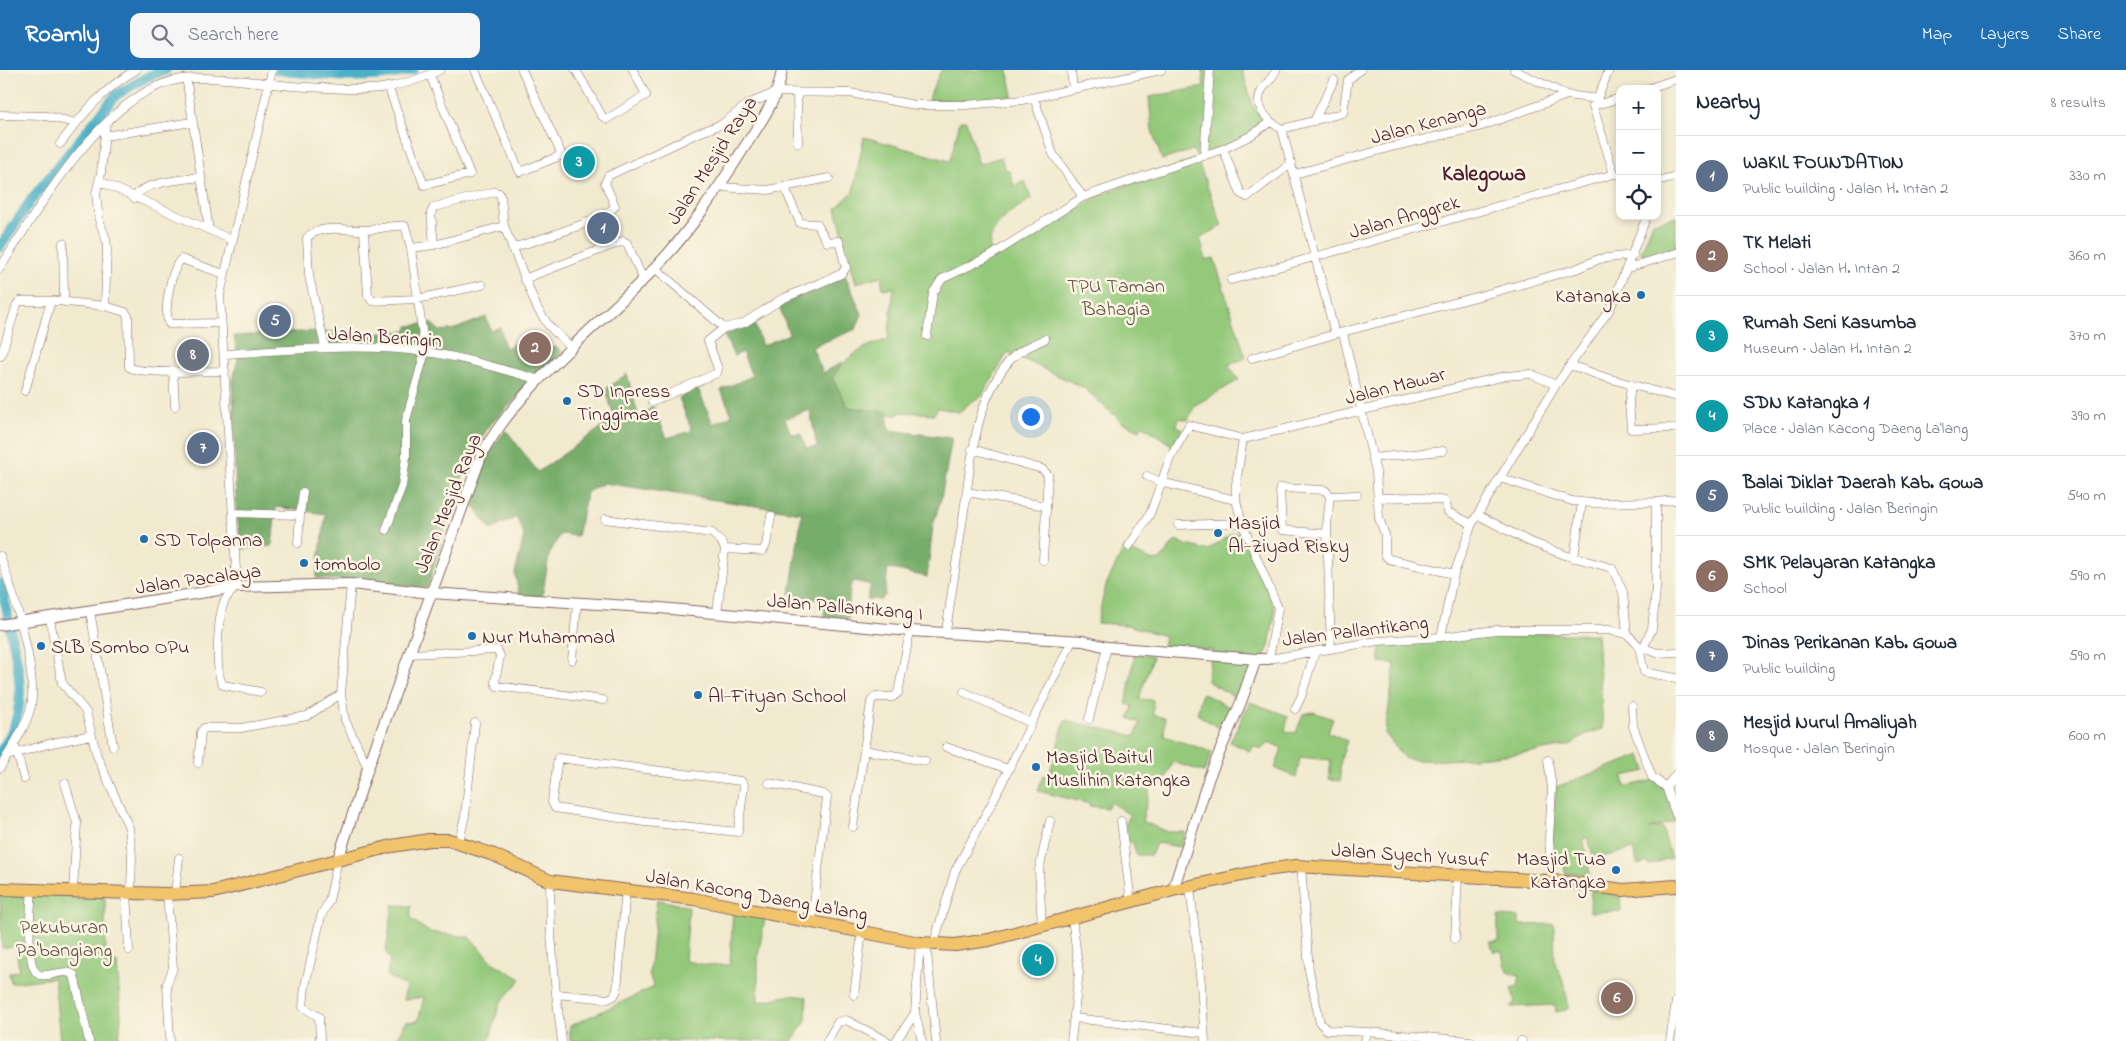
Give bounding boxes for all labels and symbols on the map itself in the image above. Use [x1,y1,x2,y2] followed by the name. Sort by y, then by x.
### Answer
[661,91,766,232] street label: Jalan Mesjid Raya
[1368,95,1490,155] street label: Jalan Kenanga
[563,143,595,181] pin: 3
[1442,159,1526,192] district label: Kalegowa
[1346,189,1464,249] street label: Jalan Anggrek
[587,209,619,247] pin: 1
[1067,273,1165,326] park label: TPU Taman Bahagia
[1555,283,1631,313] place label: Katangka
[1635,289,1647,301] marker: Katangka
[259,302,291,340] pin: 5
[327,320,443,358] street label: Jalan Beringin
[519,329,551,367] pin: 2
[177,336,209,374] pin: 8
[1342,361,1450,414] street label: Jalan Mawar
[577,378,670,431] place label: SD Inpress Tinggimae
[561,395,573,407] marker: SD Inpress Tinggimae
[1018,404,1044,430] your location
[187,429,219,467] pin: 7
[408,430,491,578] street label: Jalan Mesjid Raya
[1228,510,1349,562] place label: Masjid Al-Ziyad Risky
[154,527,263,556] place label: SD Tolpanna
[1212,527,1224,539] marker: Masjid Al-Ziyad Risky
[138,533,150,545] marker: SD Tolpanna
[314,551,381,580] place label: tombolo
[134,557,263,604] street label: Jalan Pacalaya
[298,557,310,569] marker: tombolo
[765,587,924,631] street label: Jalan Pallantikang I
[1281,609,1430,657] street label: Jalan Pallantikang
[482,624,615,653] place label: Nur Muhammad
[466,630,478,642] marker: Nur Muhammad
[51,634,189,663] place label: SLB Sombo OPu
[35,640,47,652] marker: SLB Sombo OPu
[708,683,846,712] place label: Al-Fityan School
[692,689,704,701] marker: Al-Fityan School
[1046,744,1190,797] place label: Masjid Baitul Muslihin Katangka
[1030,761,1042,773] marker: Masjid Baitul Muslihin Katangka
[1330,837,1490,876] street label: Jalan Syech Yusuf
[1517,846,1606,899] place label: Masjid Tua Katangka
[643,863,870,931] street label: Jalan Kacong Daeng La'lang
[1610,864,1622,876] marker: Masjid Tua Katangka
[16,914,112,967] park label: Pekuburan Pa'bangiang
[1022,941,1054,979] pin: 4
[1601,979,1633,1017] pin: 6

